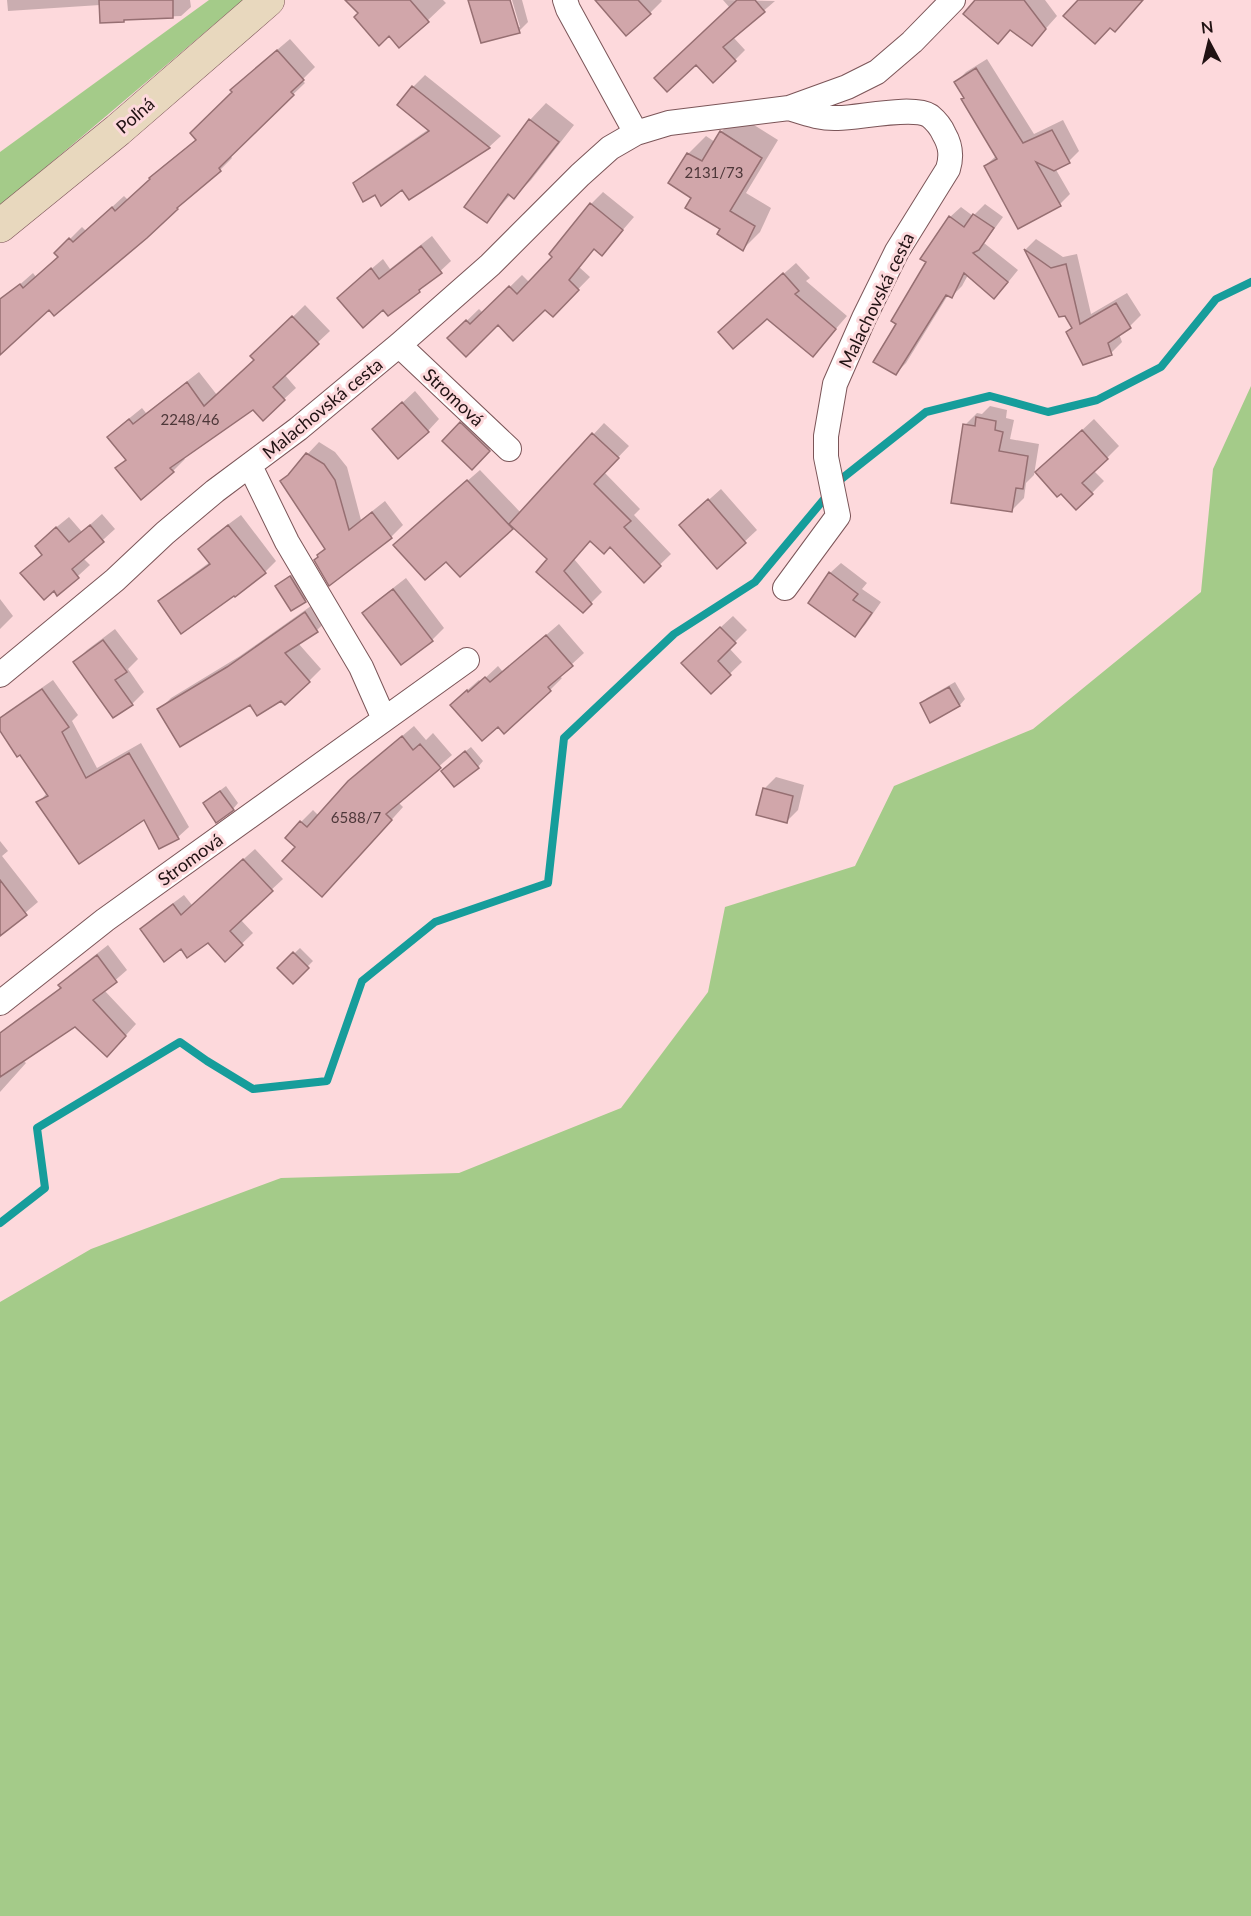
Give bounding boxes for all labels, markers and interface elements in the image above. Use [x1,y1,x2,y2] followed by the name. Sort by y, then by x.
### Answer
[1179,12,1239,72] north arrow
[1200,16,1214,37] text: N
[111,92,159,138] street label: Poľná
[685,163,743,181] house number: 2131/73
[834,229,918,371] street label: Malachovská cesta
[258,353,386,463] street label: Malachovská cesta
[419,363,489,431] street label: Stromová
[161,410,220,428] house number: 2248/46
[331,808,381,826] house number: 6588/7
[153,828,227,890] street label: Stromová

